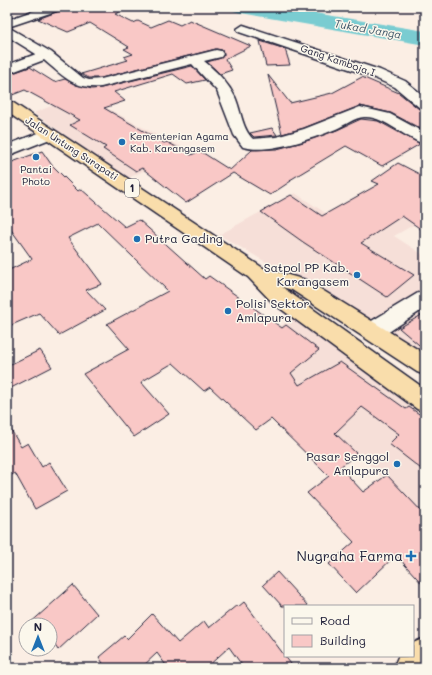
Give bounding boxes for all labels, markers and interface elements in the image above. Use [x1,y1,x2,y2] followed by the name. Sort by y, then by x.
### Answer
[334,15,403,42] water label: Tukad Janga
[299,41,378,80] street label: Gang Kamboja I
[23,113,121,183] street label: Jalan Untung Surapati
[130,129,229,155] place label: Kementerian Agama Kab. Karangasem
[117,137,127,147] marker: Kementerian Agama Kab. Karangasem
[31,152,41,162] marker: Pantai Photo
[20,162,52,188] place label: Pantai Photo
[125,179,139,197] road number: 1
[145,230,223,246] place label: Putra Gading
[132,234,142,244] marker: Putra Gading
[264,259,349,289] place label: Satpol PP Kab. Karangasem
[352,270,362,280] marker: Satpol PP Kab. Karangasem
[236,295,309,325] place label: Polisi Sektor Amlapura
[223,306,233,316] marker: Polisi Sektor Amlapura
[306,448,389,478] place label: Pasar Senggol Amlapura
[392,459,402,469] marker: Pasar Senggol Amlapura
[297,546,403,565] place label: Nugraha Farma
[406,551,416,561] marker: Nugraha Farma
[284,605,414,657] legend
[320,612,350,628] text: Road
[18,617,58,657] north arrow
[34,619,42,634] text: N
[320,632,366,648] text: Building

